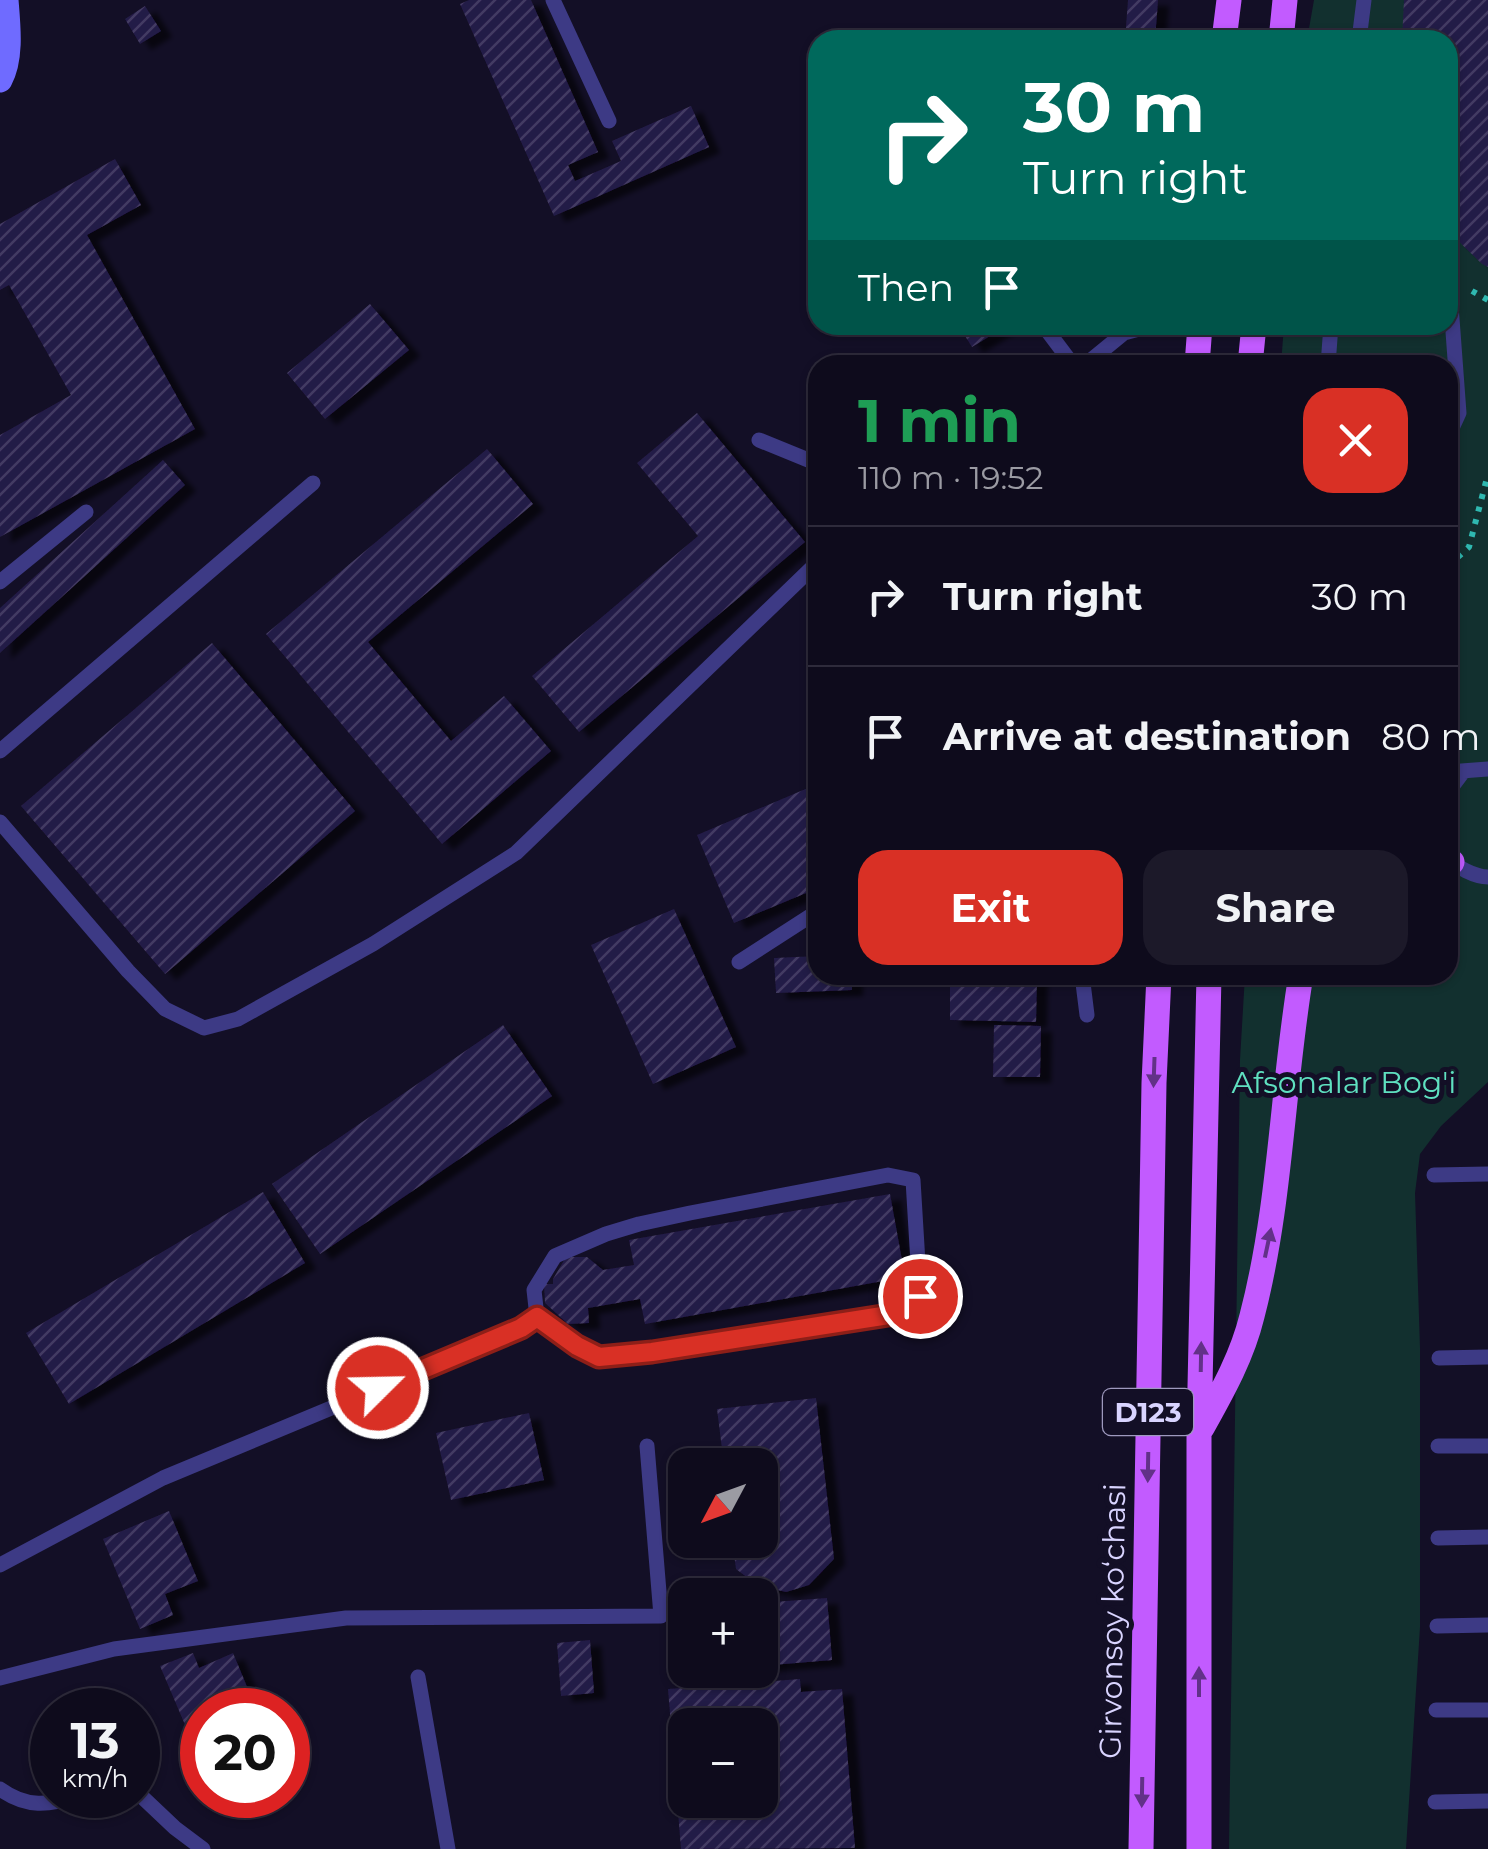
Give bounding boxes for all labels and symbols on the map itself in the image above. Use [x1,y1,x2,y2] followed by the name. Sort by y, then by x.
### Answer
[1146,1057,1162,1089] one-way arrow
[1232,1064,1456,1101] park label: Afsonalar Bog'i
[1260,1227,1276,1258] one-way arrow
[878,1254,963,1339] pin
[326,1336,430,1440] position arrow
[1193,1340,1209,1372] one-way arrow
[1103,1389,1193,1435] road number: D123
[668,1448,778,1558] north arrow
[1139,1452,1155,1484] one-way arrow
[1092,1483,1133,1759] street label: Girvonsoy koʻchasi
[1191,1665,1207,1697] one-way arrow
[180,1688,310,1818] speed limit sign: 20
[1134,1777,1150,1809] one-way arrow

